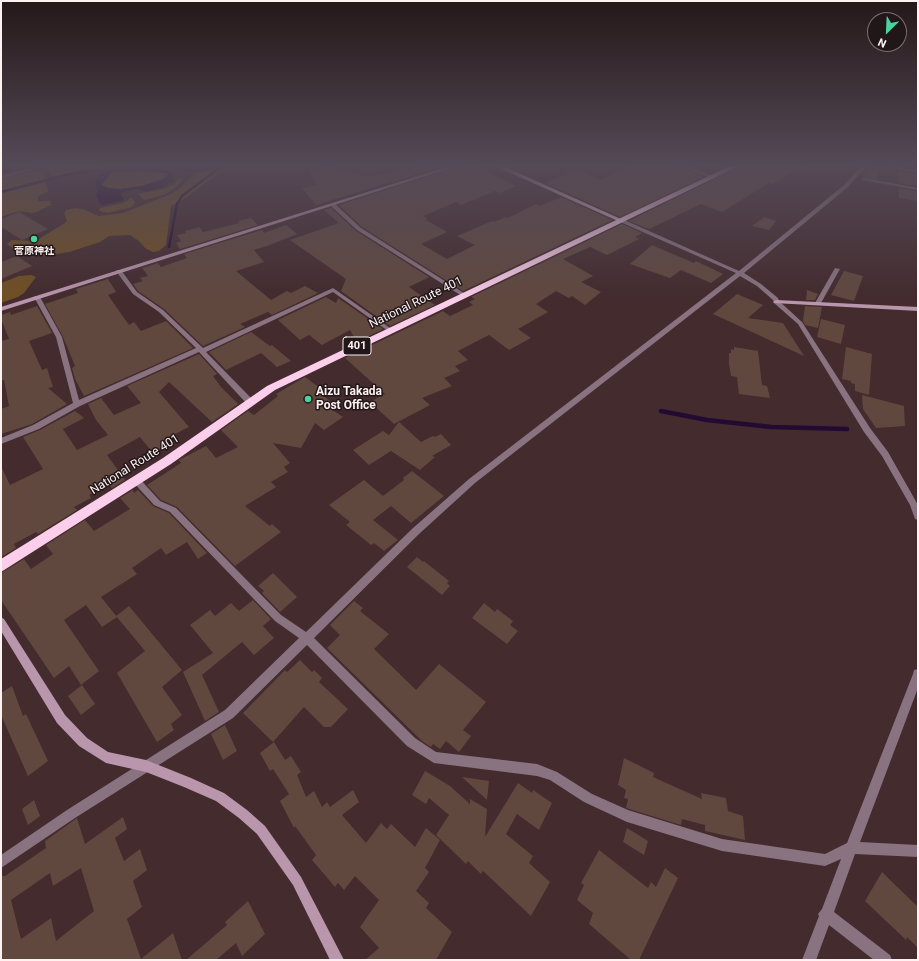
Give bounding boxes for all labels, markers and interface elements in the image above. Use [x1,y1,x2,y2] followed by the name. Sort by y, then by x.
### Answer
[867,12,907,52] north arrow
[876,35,889,50] text: N
[29,234,39,244] marker: 菅原神社
[14,245,54,257] place label: 菅原神社
[367,274,465,332] street label: National Route 401
[343,337,371,355] road number: 401
[316,385,382,413] place label: Aizu Takada Post Office
[303,394,313,404] marker: Aizu Takada Post Office
[88,432,182,498] street label: National Route 401

